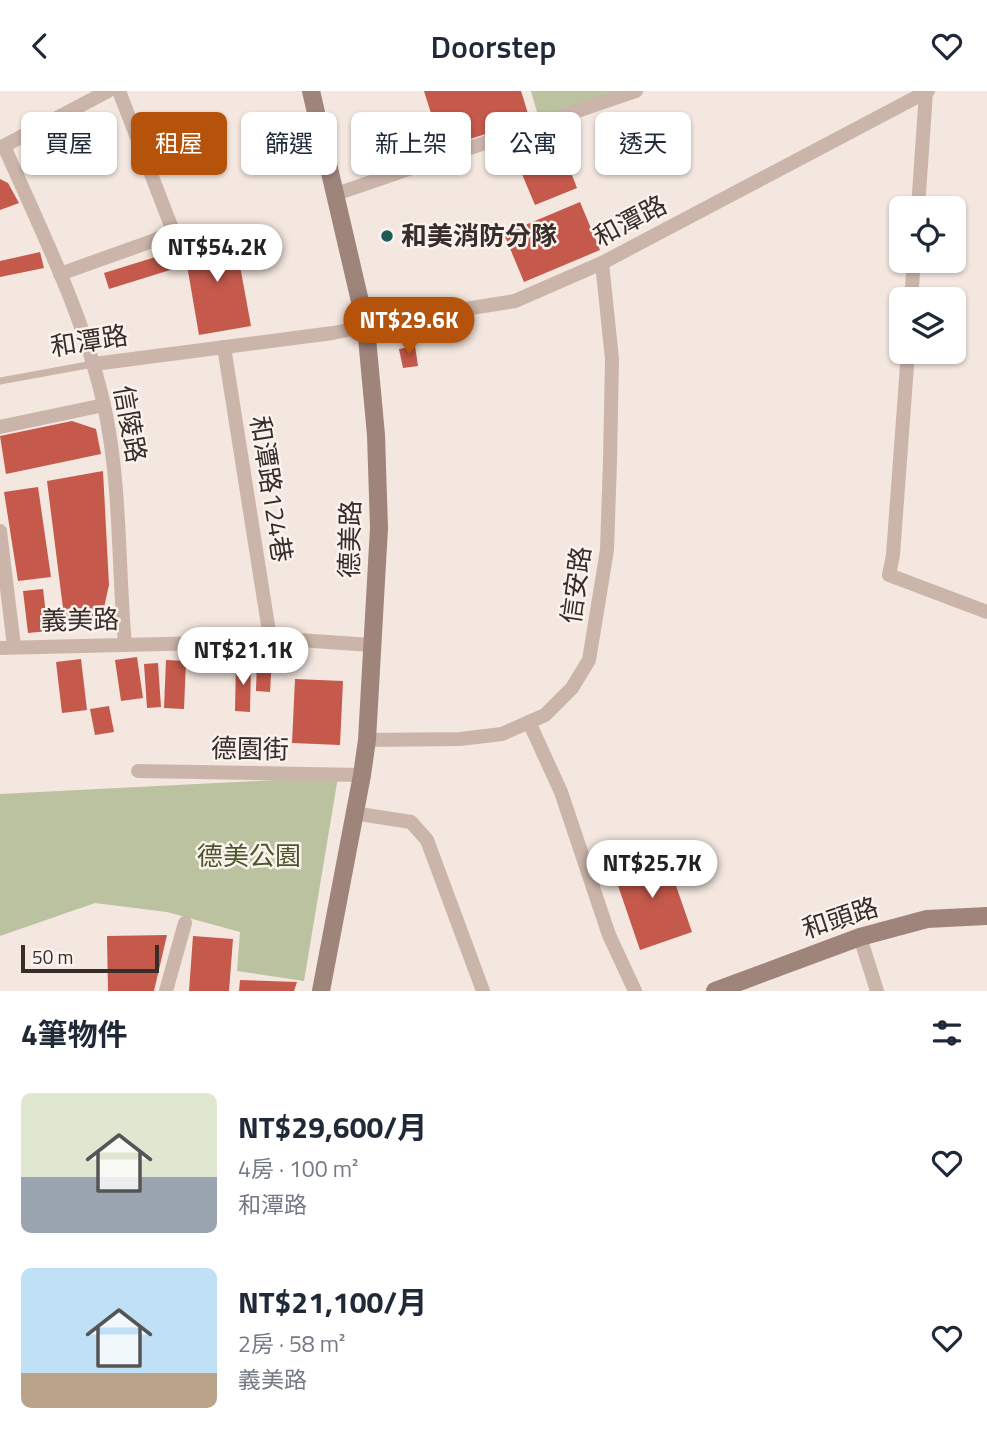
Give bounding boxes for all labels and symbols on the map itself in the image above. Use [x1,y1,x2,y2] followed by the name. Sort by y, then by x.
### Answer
[586,185,673,256] street label: 和潭路
[401,216,557,255] place label: 和美消防分隊
[145,225,289,284] pin: NT$54.2K
[379,228,395,244] marker: 和美消防分隊
[337,297,481,357] pin: NT$29.6K
[47,315,130,366] street label: 和潭路
[105,382,156,466] street label: 信陵路
[241,413,302,565] street label: 和潭路124巷
[329,500,370,578] street label: 德美路
[551,544,600,626] street label: 信安路
[41,599,119,640] street label: 義美路
[171,627,315,687] pin: NT$21.1K
[211,728,289,769] street label: 德園街
[197,836,301,875] park label: 德美公園
[580,841,724,900] pin: NT$25.7K
[797,887,883,948] street label: 和頭路
[21,942,159,974] scale bar

